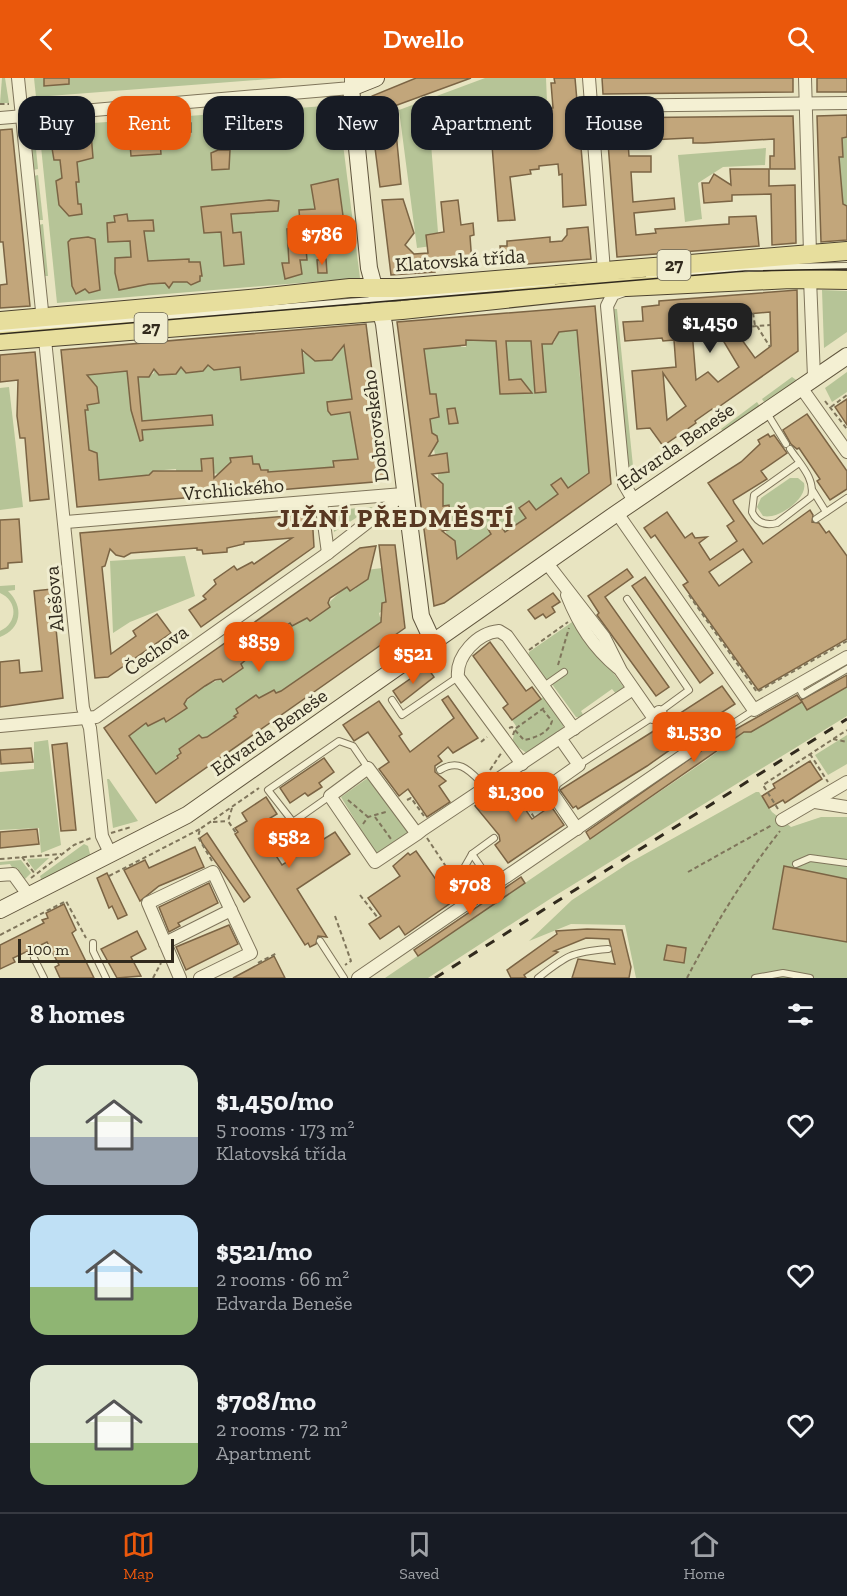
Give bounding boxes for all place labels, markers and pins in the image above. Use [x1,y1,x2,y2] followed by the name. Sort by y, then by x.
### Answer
[286,215,358,266] pin: $786
[661,303,759,354] pin: $1,450
[223,622,295,673] pin: $859
[377,634,449,685] pin: $521
[645,712,743,763] pin: $1,530
[467,772,565,823] pin: $1,300
[253,818,325,869] pin: $582
[434,865,506,916] pin: $708

